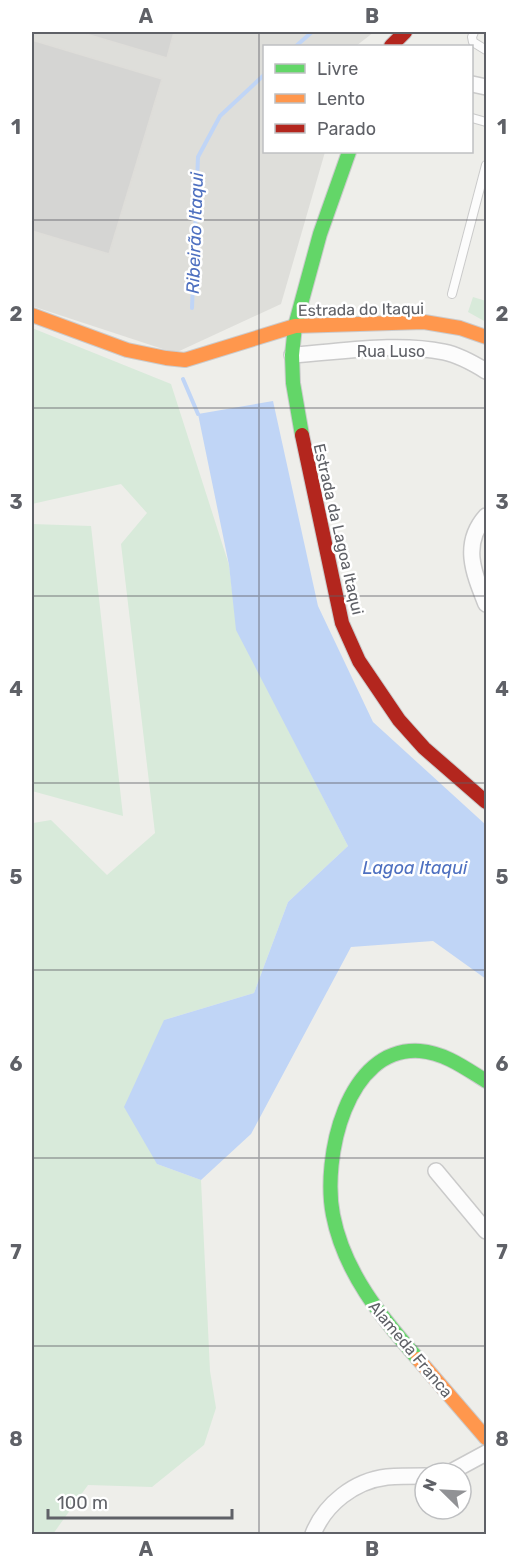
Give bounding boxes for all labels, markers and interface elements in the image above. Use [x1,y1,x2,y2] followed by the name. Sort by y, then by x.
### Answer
[139,4,154,28] text: A
[365,4,379,28] text: B
[263,45,473,153] legend
[317,58,358,80] text: Livre
[317,88,365,110] text: Lento
[11,115,21,139] text: 1
[497,115,507,139] text: 1
[317,118,376,140] text: Parado
[182,171,208,294] water label: Ribeirão Itaqui
[298,299,424,320] street label: Estrada do Itaqui
[10,302,23,326] text: 2
[496,302,509,326] text: 2
[357,342,425,361] street label: Rua Luso
[310,442,367,617] street label: Estrada da Lagoa Itaqui
[9,490,23,514] text: 3
[495,490,509,514] text: 3
[9,677,23,701] text: 4
[495,677,509,701] text: 4
[363,857,468,879] water label: Lagoa Itaqui
[10,865,23,889] text: 5
[496,865,509,889] text: 5
[9,1052,23,1076] text: 6
[495,1052,509,1076] text: 6
[10,1240,22,1264] text: 7
[496,1240,508,1264] text: 7
[365,1297,457,1401] street label: Alameda Franca
[9,1427,23,1451] text: 8
[495,1427,509,1451] text: 8
[413,1461,473,1521] north arrow
[419,1476,441,1494] text: N
[48,1482,232,1520] scale bar
[57,1492,108,1514] text: 100 m
[139,1537,154,1561] text: A
[365,1537,379,1561] text: B

